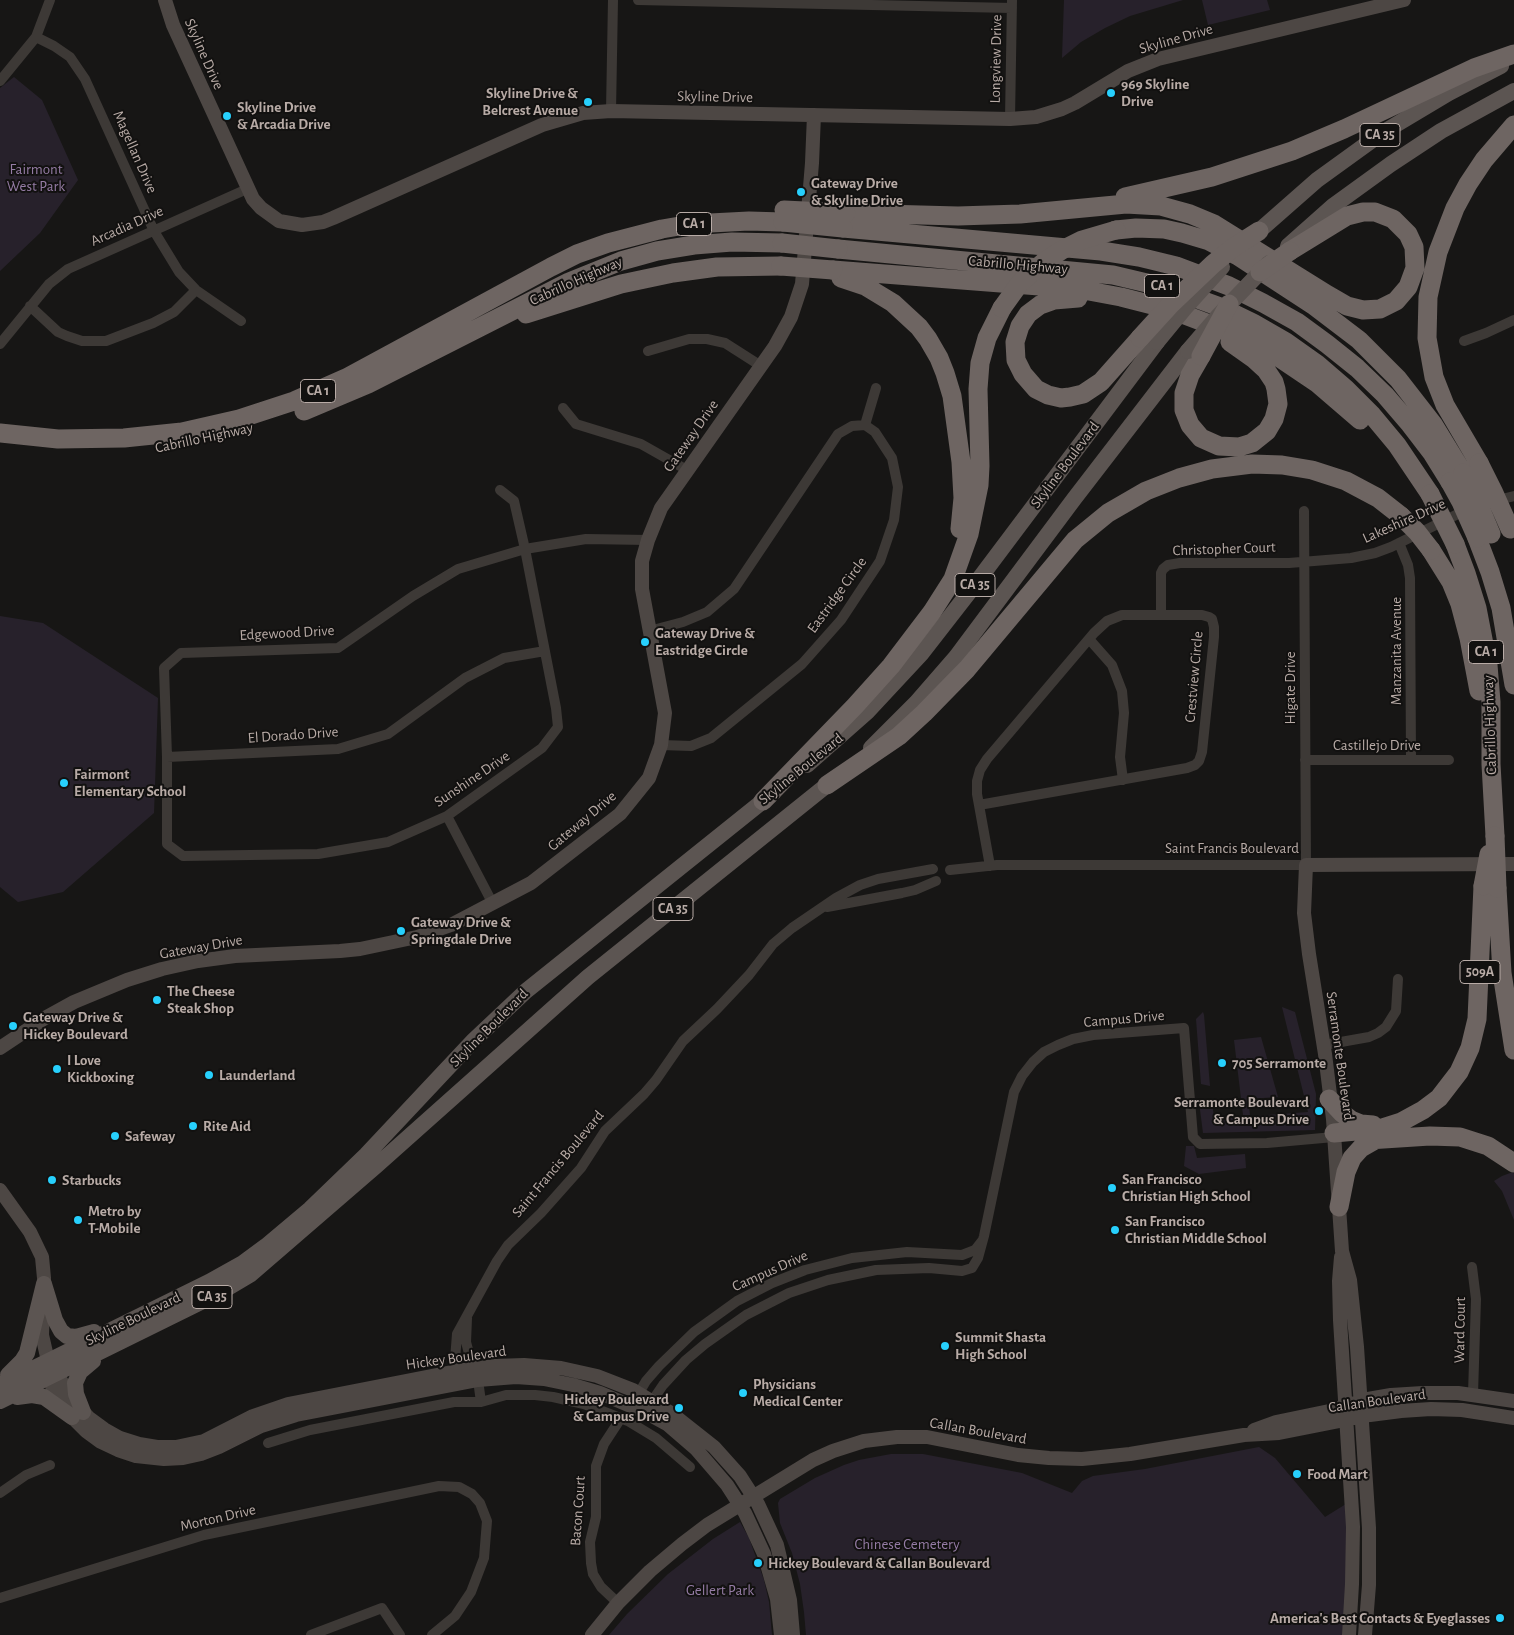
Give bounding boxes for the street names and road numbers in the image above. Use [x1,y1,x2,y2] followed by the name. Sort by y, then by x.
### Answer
[986,14,1006,104] street label: Longview Drive
[180,16,228,92] street label: Skyline Drive
[1137,20,1215,58] street label: Skyline Drive
[677,87,753,107] street label: Skyline Drive
[109,108,161,196] street label: Magellan Drive
[1360,124,1400,146] road number: CA 35
[88,202,166,250] street label: Arcadia Drive
[676,212,712,235] road number: CA 1
[527,252,625,310] street label: Cabrillo Highway
[968,252,1068,278] street label: Cabrillo Highway
[1144,274,1180,298] road number: CA 1
[300,380,336,402] road number: CA 1
[660,396,722,476] street label: Gateway Drive
[1027,418,1103,512] street label: Skyline Boulevard
[153,419,255,457] street label: Cabrillo Highway
[1360,495,1448,547] street label: Lakeshire Drive
[1172,538,1276,560] street label: Christopher Court
[803,553,871,637] street label: Eastridge Circle
[955,574,995,596] road number: CA 35
[1387,597,1405,705] street label: Manzanita Avenue
[239,622,335,644] street label: Edgewood Drive
[1181,631,1207,723] street label: Crestview Circle
[1468,640,1504,664] road number: CA 1
[1281,651,1299,725] street label: Higate Drive
[1479,675,1501,775] street label: Cabrillo Highway
[247,723,339,747] street label: El Dorado Drive
[755,729,847,809] street label: Skyline Boulevard
[1333,736,1421,754] street label: Castillejo Drive
[431,747,513,811] street label: Sunshine Drive
[544,787,620,855] street label: Gateway Drive
[1165,839,1299,857] street label: Saint Francis Boulevard
[653,898,693,921] road number: CA 35
[158,931,244,963] street label: Gateway Drive
[1460,960,1500,984] road number: 509A
[446,985,532,1071] street label: Skyline Boulevard
[1322,990,1358,1122] street label: Serramonte Boulevard
[1083,1007,1165,1031] street label: Campus Drive
[508,1107,608,1221] street label: Saint Francis Boulevard
[729,1246,811,1296] street label: Campus Drive
[192,1285,232,1308] road number: CA 35
[82,1288,184,1350] street label: Skyline Boulevard
[1450,1297,1470,1363] street label: Ward Court
[405,1342,507,1374] street label: Hickey Boulevard
[1327,1385,1427,1417] street label: Callan Boulevard
[928,1414,1028,1448] street label: Callan Boulevard
[567,1475,589,1547] street label: Bacon Court
[179,1501,257,1535] street label: Morton Drive

